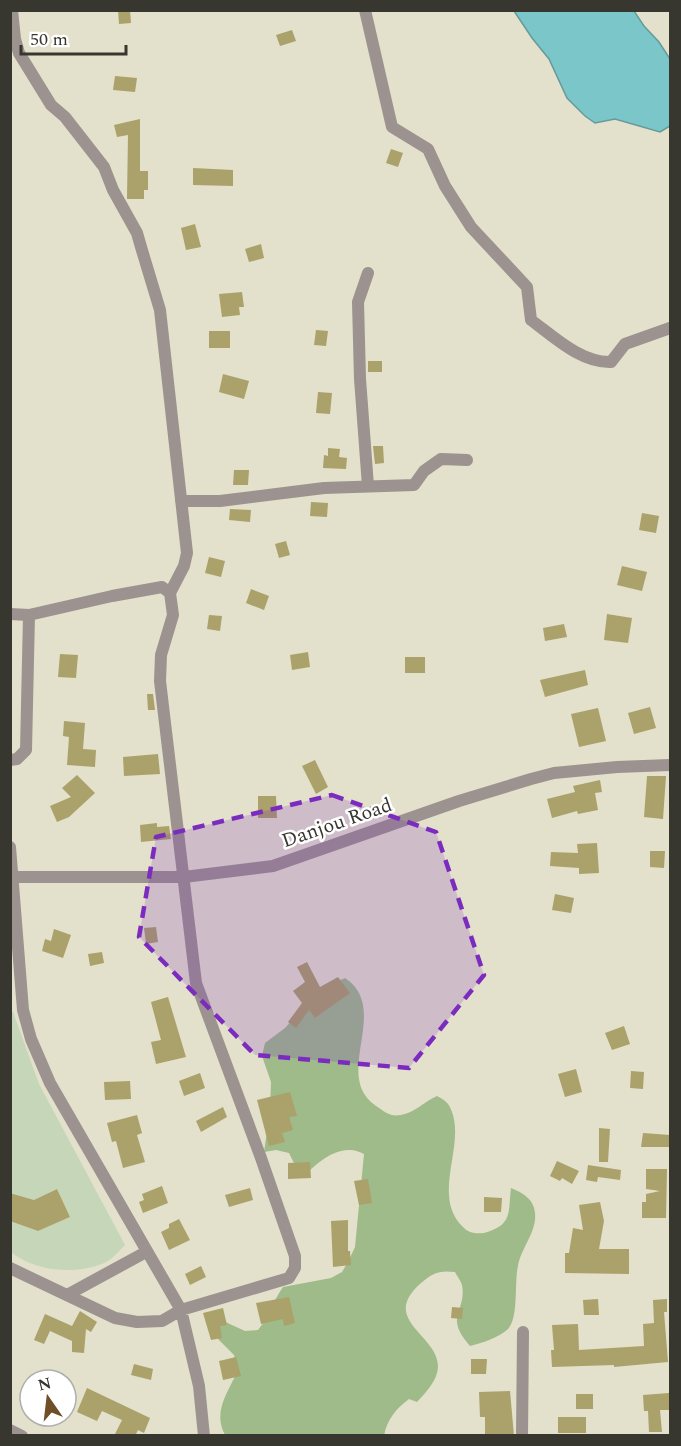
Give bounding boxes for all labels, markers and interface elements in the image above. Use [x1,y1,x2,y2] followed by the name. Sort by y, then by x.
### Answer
[21,18,126,56] scale bar
[30,26,68,53] text: 50 m
[278,790,396,856] street label: Danjou Road
[18,1368,78,1428] north arrow
[35,1371,54,1398] text: N

